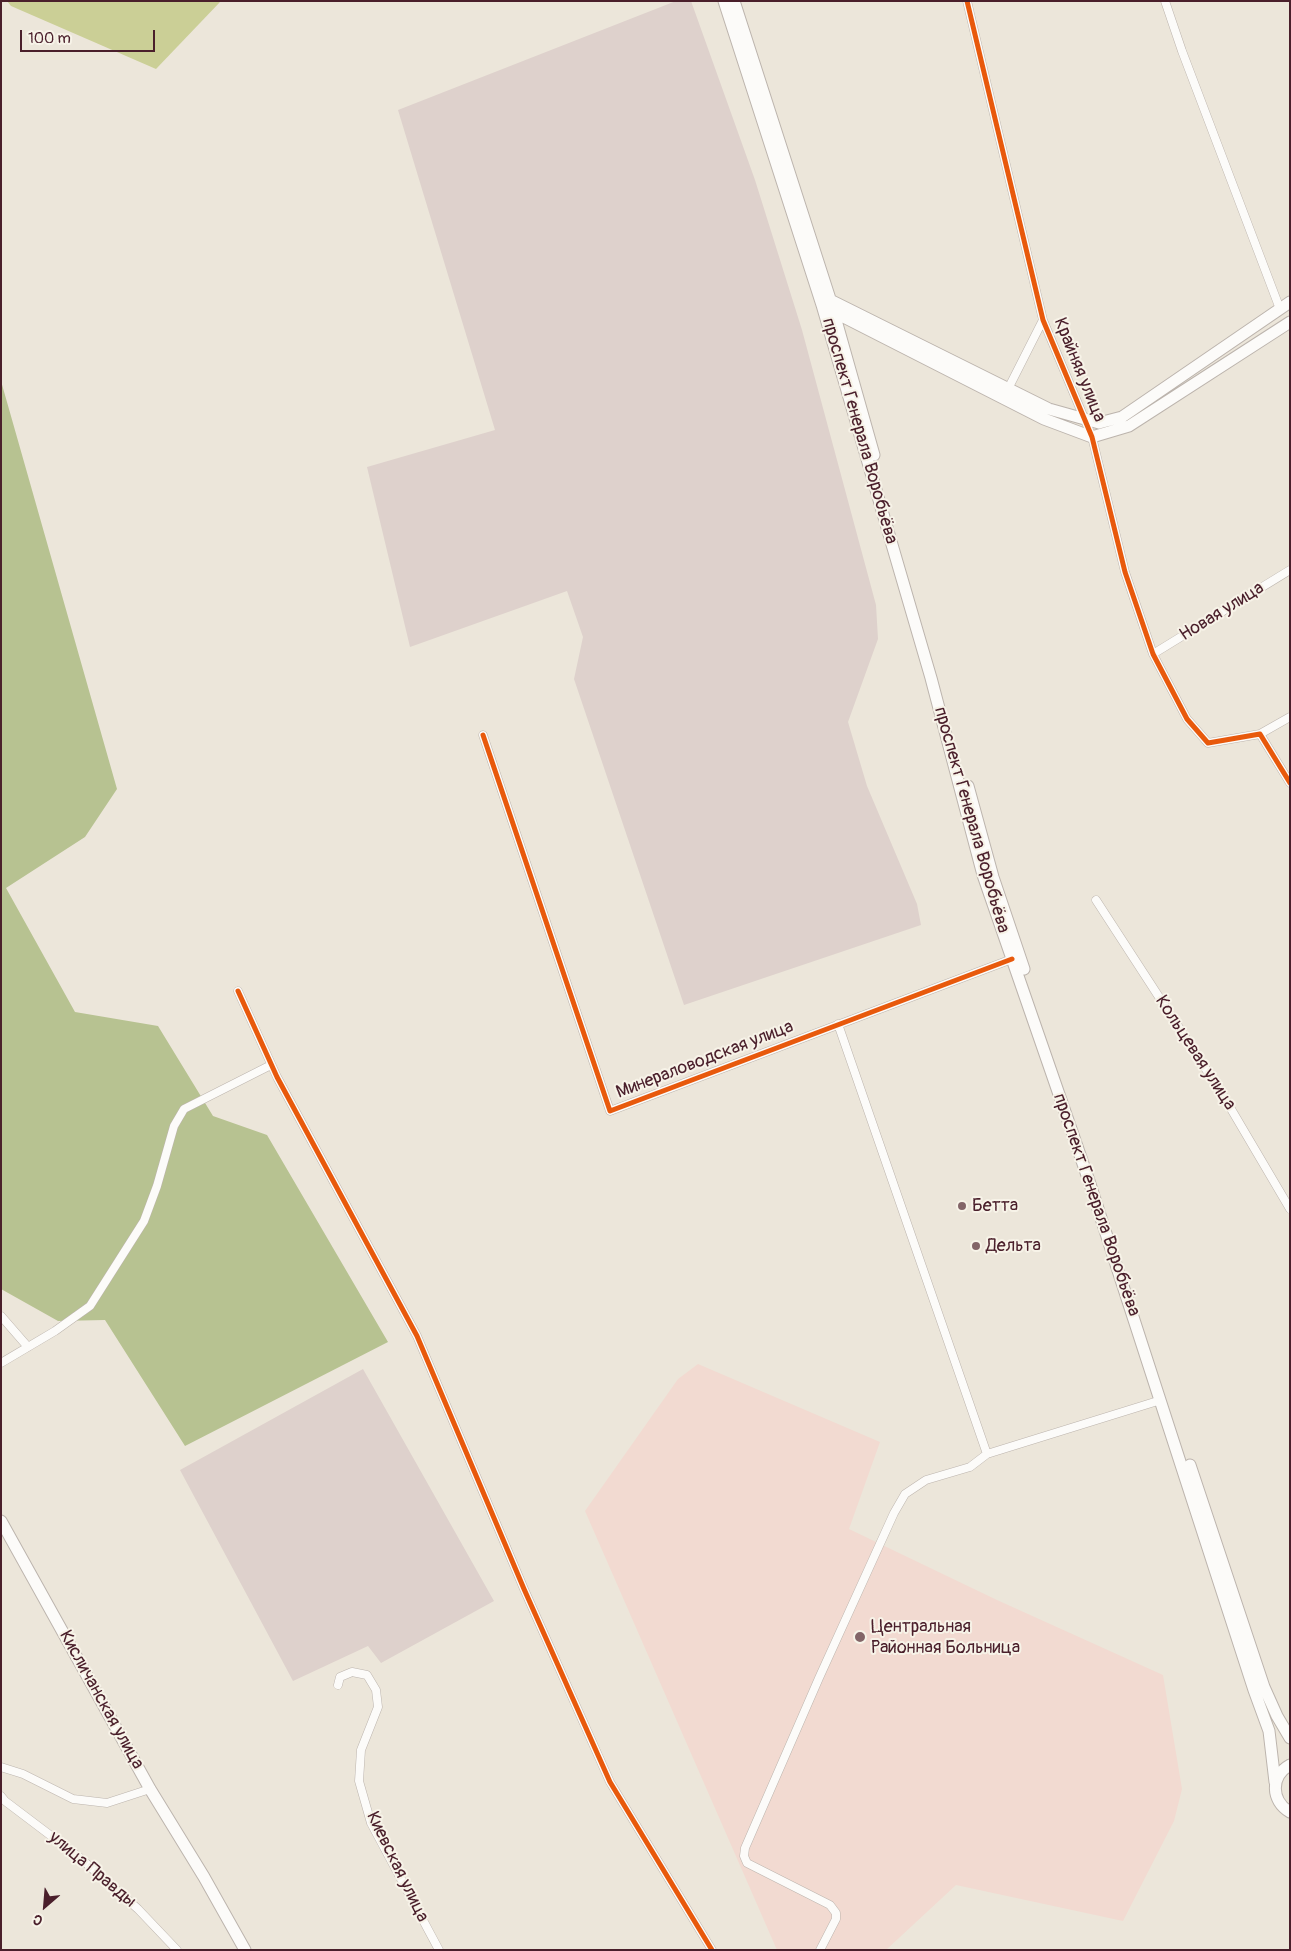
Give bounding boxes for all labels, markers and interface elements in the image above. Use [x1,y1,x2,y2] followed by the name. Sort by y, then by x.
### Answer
[22,20,158,52] scale bar
[28,29,71,48] text: 100 m
[816,315,902,547] street label: проспект Генерала Воробьёва
[1048,315,1110,425] street label: Крайняя улица
[1176,578,1268,646] street label: Новая улица
[928,704,1014,936] street label: проспект Генерала Воробьёва
[1150,992,1240,1114] street label: Кольцевая улица
[613,1016,797,1104] street label: Минераловодская улица
[1048,1091,1144,1319] street label: проспект Генерала Воробьёва
[972,1195,1018,1217] place label: Бетта
[956,1200,968,1212] marker: Бетта
[986,1235,1041,1257] place label: Дельта
[970,1240,982,1252] marker: Дельта
[871,1616,1020,1658] place label: Центральная Районная Больница
[54,1627,148,1773] street label: Кисличанская улица
[853,1630,867,1644] marker: Центральная Районная Больница
[361,1808,433,1926] street label: Киевская улица
[44,1827,140,1913] street label: улица Правды
[20,1881,70,1931] north arrow
[30,1910,46,1929] text: С

